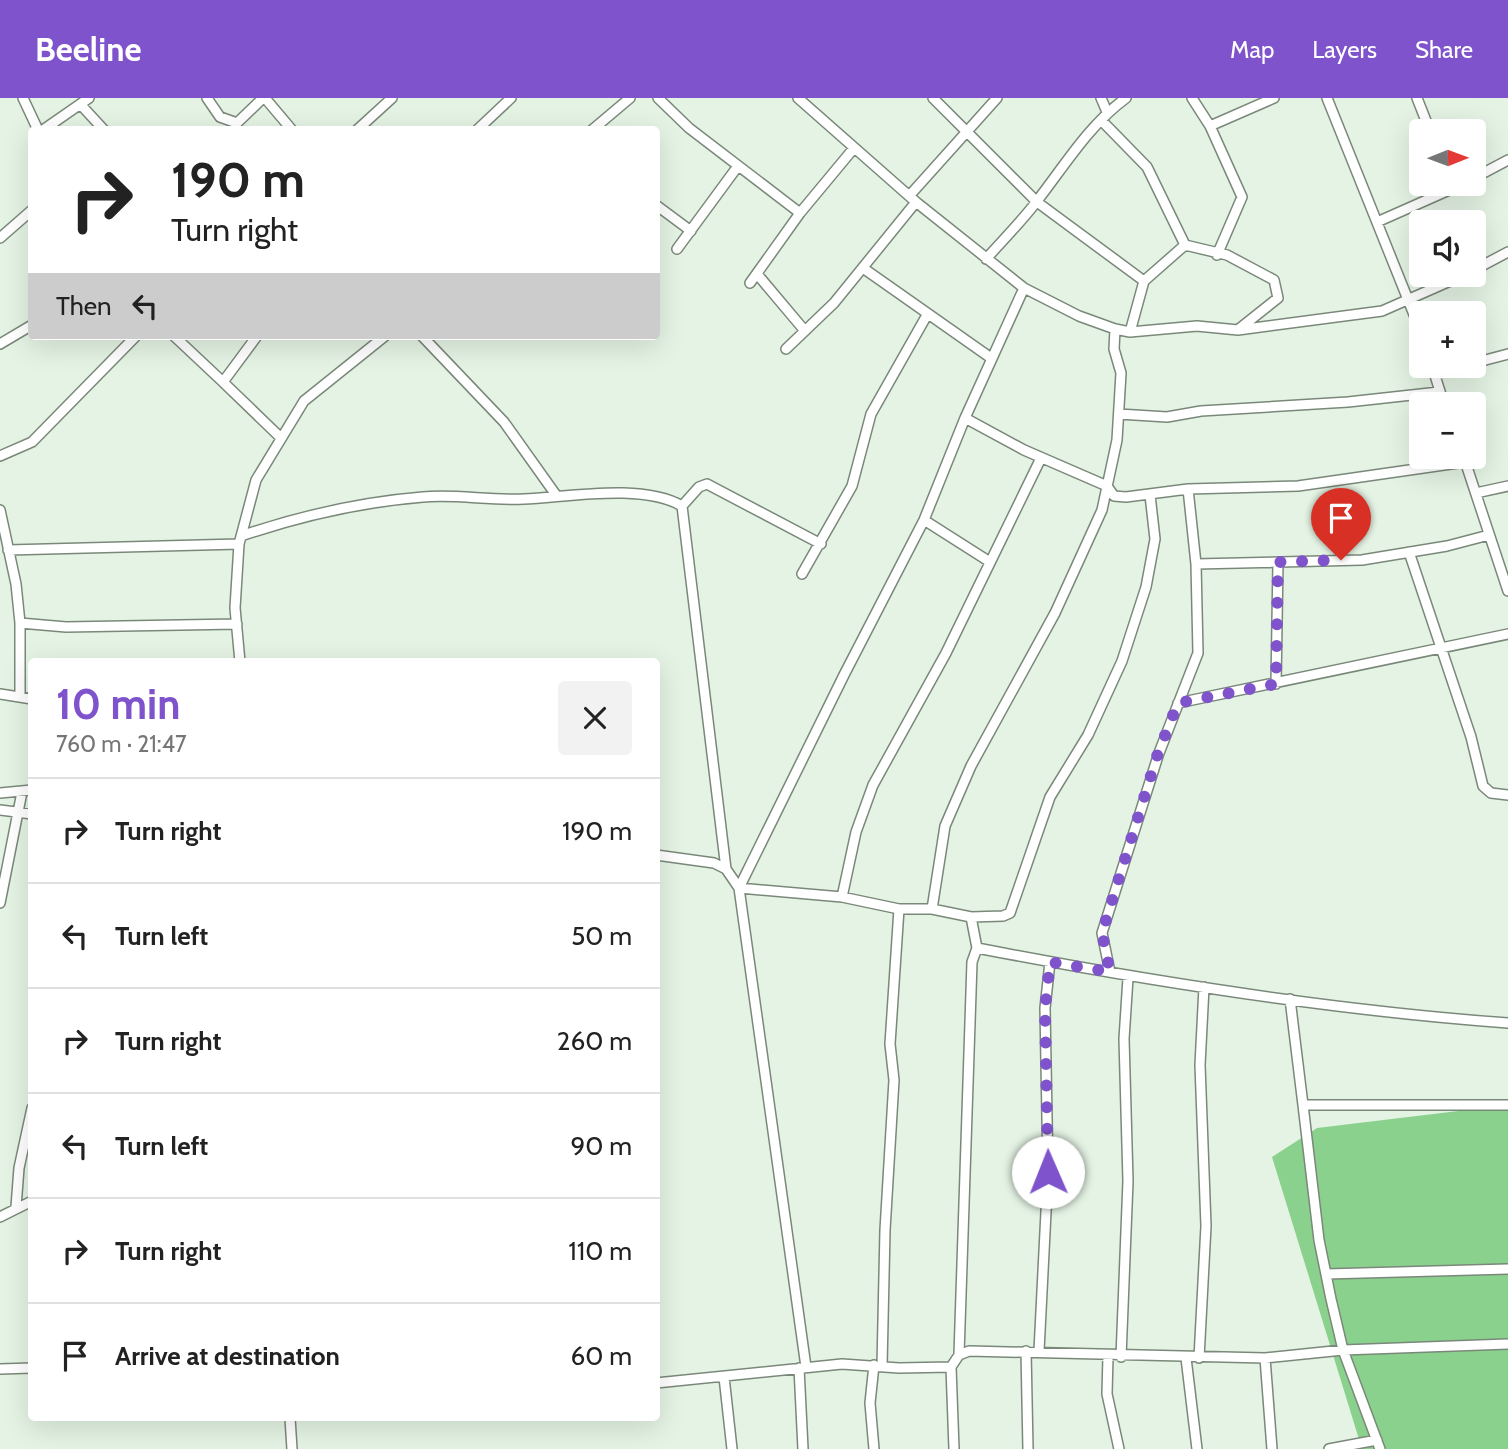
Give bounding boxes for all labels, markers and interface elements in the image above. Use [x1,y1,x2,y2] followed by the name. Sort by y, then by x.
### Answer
[35,29,141,69] text: Beeline
[1230,35,1274,64] text: Map
[1312,35,1377,64] text: Layers
[1415,35,1473,64] text: Share
[1409,119,1486,196] north arrow
[1409,119,1486,469] map controls
[171,150,305,209] text: 190 m
[56,154,147,245] icon: right
[171,210,298,249] text: Turn right
[1409,210,1486,287] button: sound
[126,287,164,325] icon: left
[56,290,112,322] text: Then
[1409,301,1486,378] button: +
[1409,392,1486,469] button: −
[1311,488,1371,560] pin
[1322,499,1360,537] icon: arrive
[56,678,180,730] text: 10 min
[558,681,632,755] button: close
[56,730,187,758] text: 760 m · 21:47
[56,812,94,850] icon: right
[115,815,221,847] text: Turn right
[562,815,632,847] text: 190 m
[56,917,94,955] icon: left
[115,920,208,952] text: Turn left
[571,920,632,952] text: 50 m
[56,1022,94,1060] icon: right
[115,1025,221,1057] text: Turn right
[557,1025,632,1057] text: 260 m
[56,1127,94,1165] icon: left
[115,1130,208,1162] text: Turn left
[570,1130,632,1162] text: 90 m
[1011,1135,1085,1209] position arrow
[56,1232,94,1270] icon: right
[115,1235,221,1267] text: Turn right
[568,1235,632,1267] text: 110 m
[56,1337,94,1375] icon: arrive
[115,1340,340,1372] text: Arrive at destination
[570,1340,632,1372] text: 60 m

